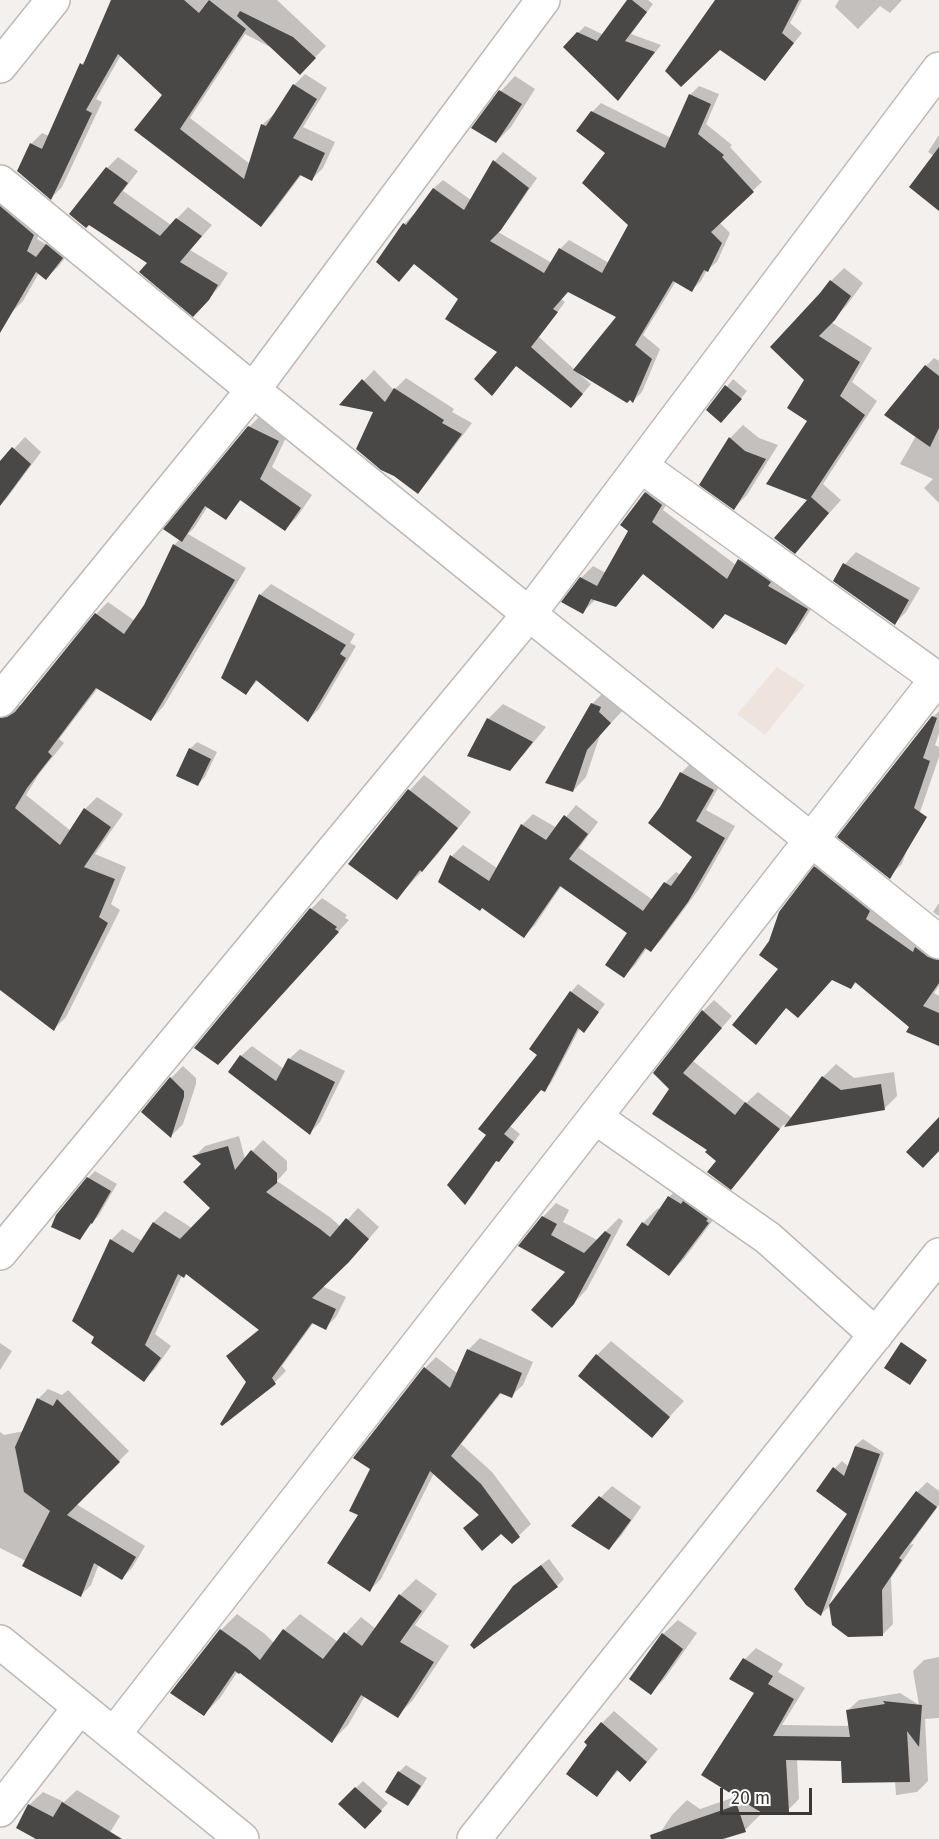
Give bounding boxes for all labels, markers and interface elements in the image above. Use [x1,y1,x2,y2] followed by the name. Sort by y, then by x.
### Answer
[723,1776,814,1814] scale bar
[731,1787,770,1809] text: 20 m

